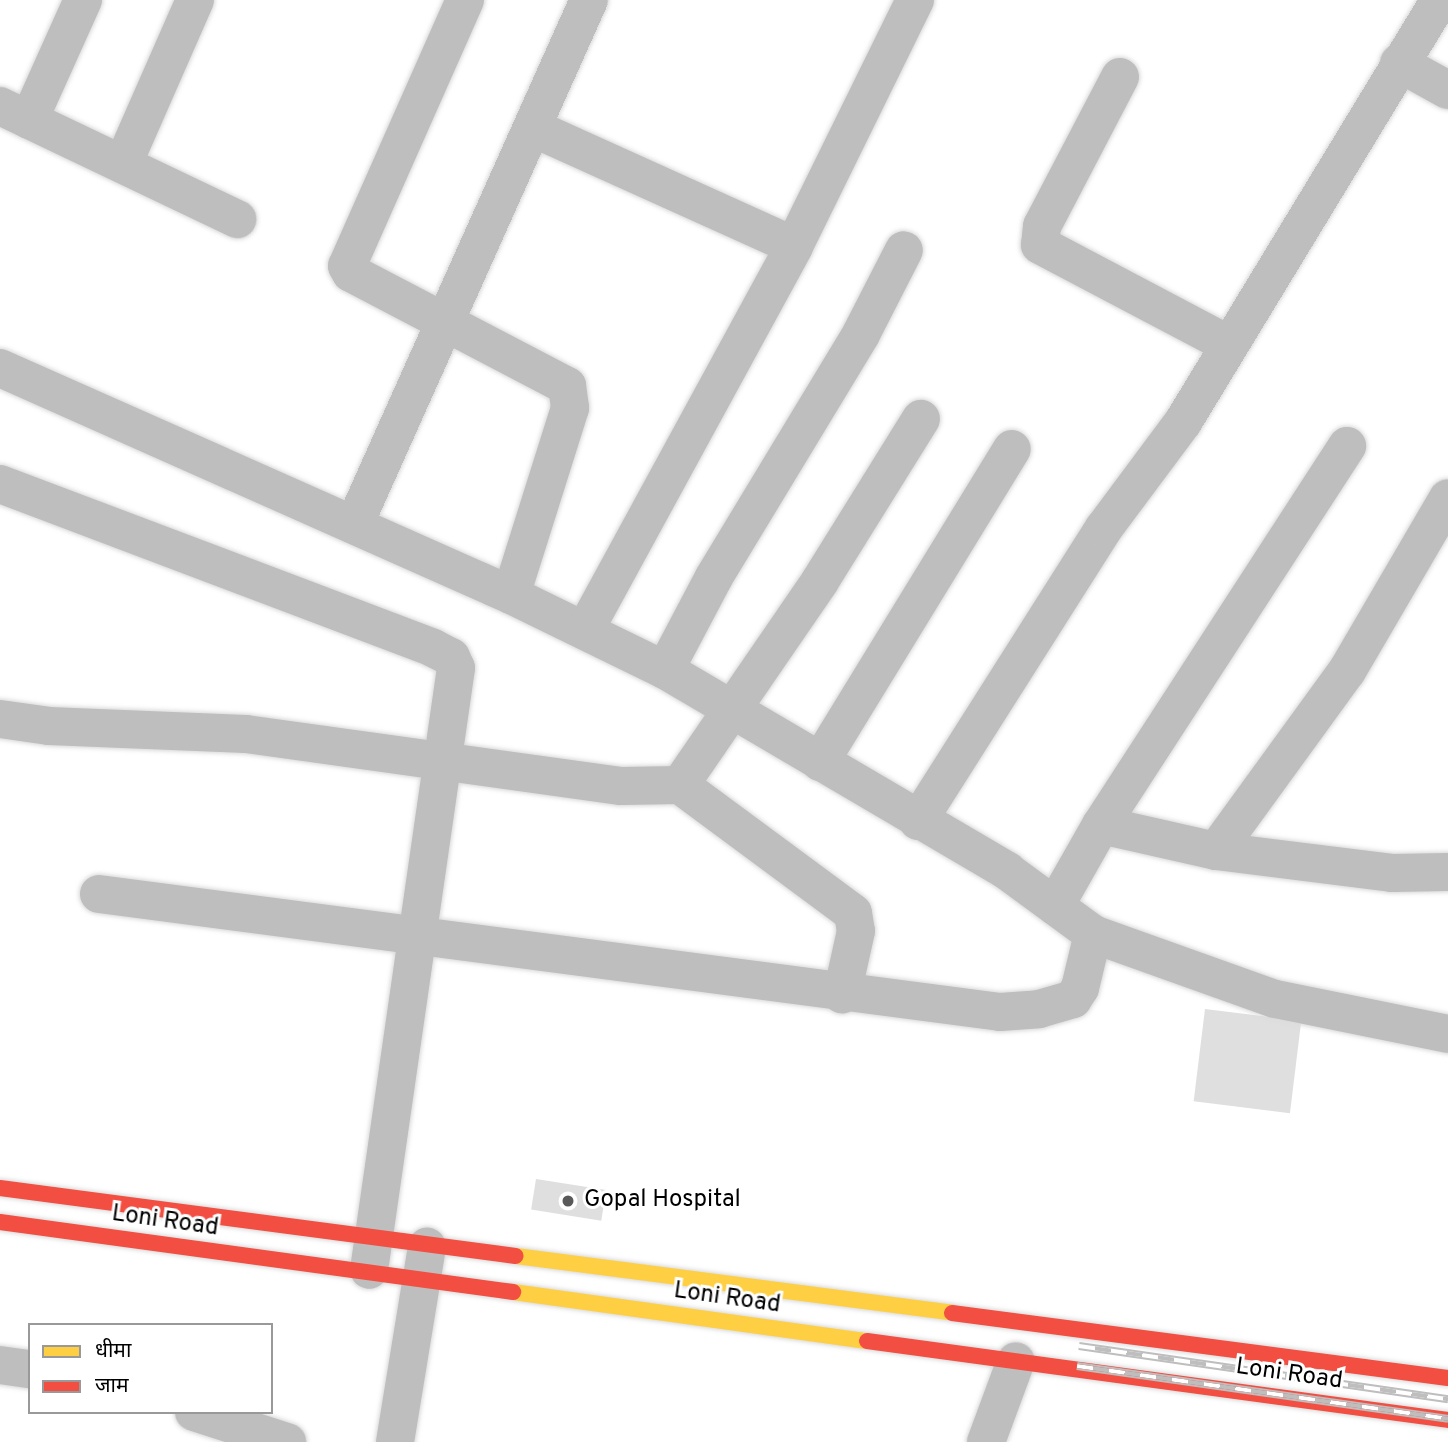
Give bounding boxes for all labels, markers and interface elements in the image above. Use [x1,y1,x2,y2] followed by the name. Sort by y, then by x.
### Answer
[584,1187,741,1215] place label: Gopal Hospital
[558,1191,578,1211] marker: Gopal Hospital
[110,1200,220,1244] street label: Loni Road
[672,1277,782,1321] street label: Loni Road
[28,1323,273,1414] legend
[95,1338,131,1365] text: धीमा
[1234,1353,1344,1397] street label: Loni Road
[95,1373,129,1400] text: जाम

